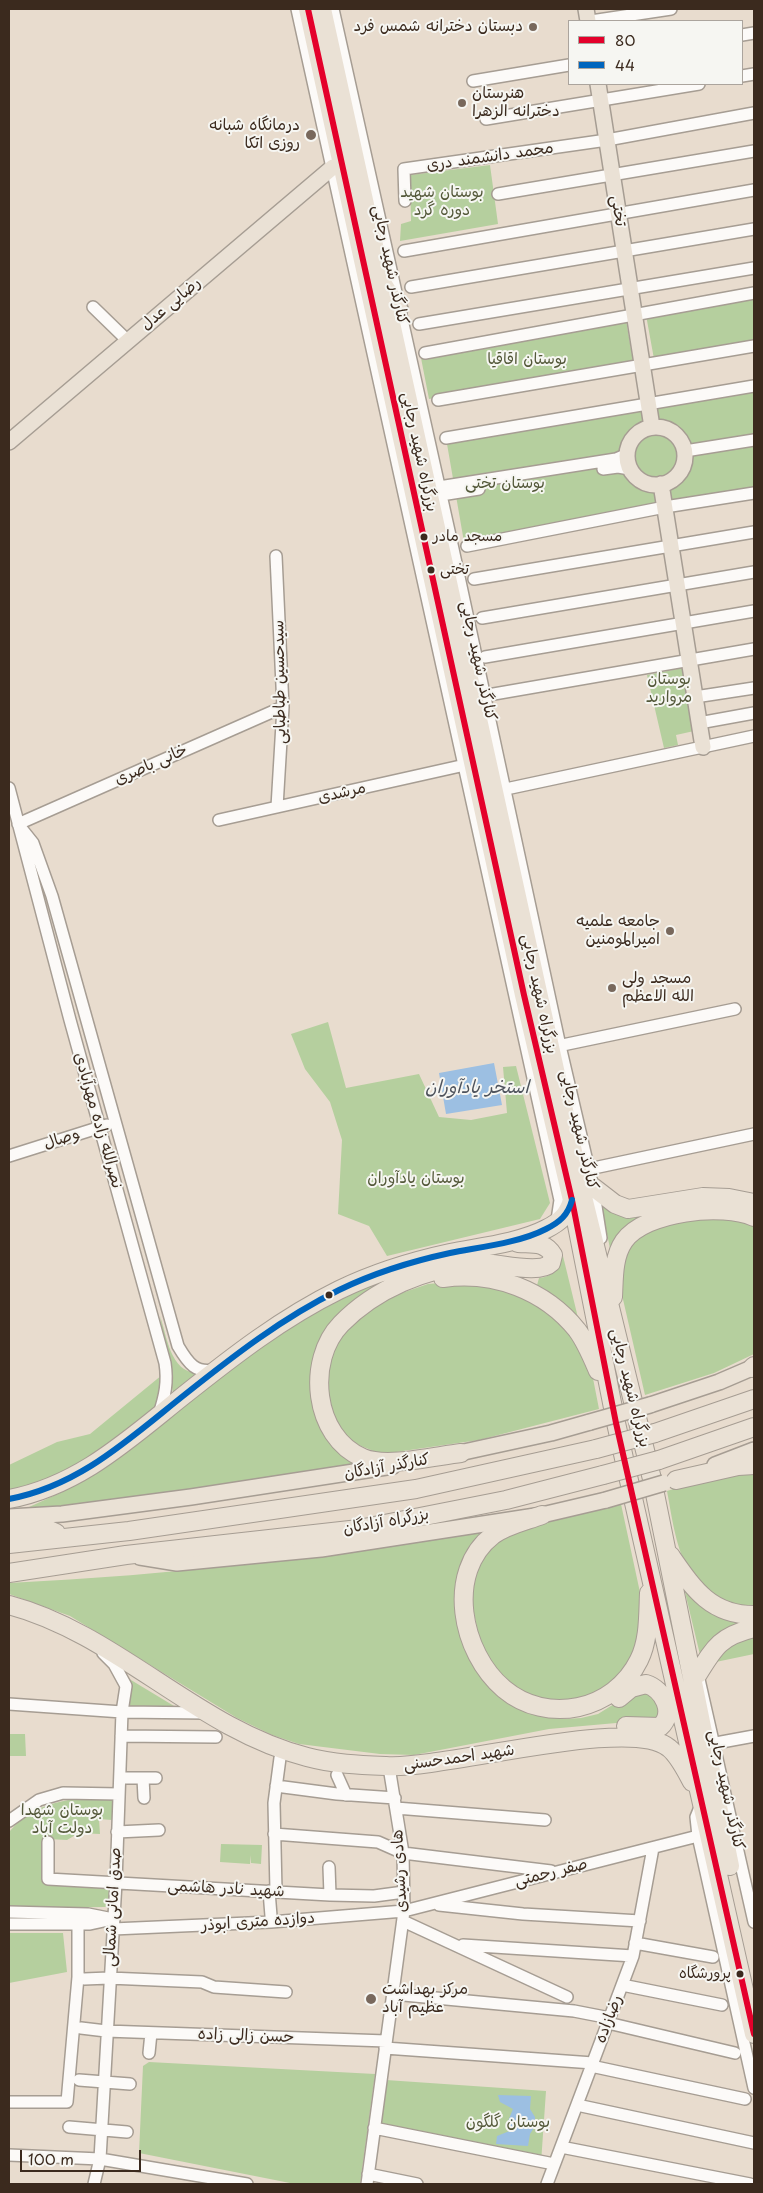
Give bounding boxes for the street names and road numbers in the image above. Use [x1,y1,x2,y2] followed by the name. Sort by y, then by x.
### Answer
[425,139,555,175] street label: محمد دانشمند دری
[606,194,630,228] street label: تختی
[368,203,412,327] street label: کنارگذر شهید رجایی
[137,273,205,335] street label: رضایی عدل
[397,390,441,514] street label: بزرگراه شهید رجایی
[456,599,500,723] street label: کنارگذر شهید رجایی
[269,620,291,744] street label: سیدحسین طباطبایی
[112,740,190,790] street label: خانی باصری
[316,778,368,808] street label: مرشدی
[517,932,561,1056] street label: بزرگراه شهید رجایی
[69,1050,127,1192] street label: نصرالله زاده مهرآبادی
[556,1068,602,1192] street label: کنارگذر شهید رجایی
[41,1124,83,1154] street label: وصال
[606,1326,654,1450] street label: بزرگراه شهید رجایی
[343,1450,431,1484] street label: کنارگذر آزادگان
[341,1505,431,1539] street label: بزرگراه آزادگان
[704,1728,748,1852] street label: کنارگذر شهید رجایی
[402,1741,516,1775] street label: شهید احمدحسنی
[388,1829,412,1913] street label: هادی رشیدی
[100,1847,126,1967] street label: صدق امانی شمالی
[513,1855,589,1891] street label: صفر رحمتی
[167,1876,285,1902] street label: شهید نادر هاشمی
[200,1908,316,1936] street label: دوازده متری ابوذر
[591,1992,627,2046] street label: رضازاده
[197,2025,295,2047] street label: حسن زالی زاده

